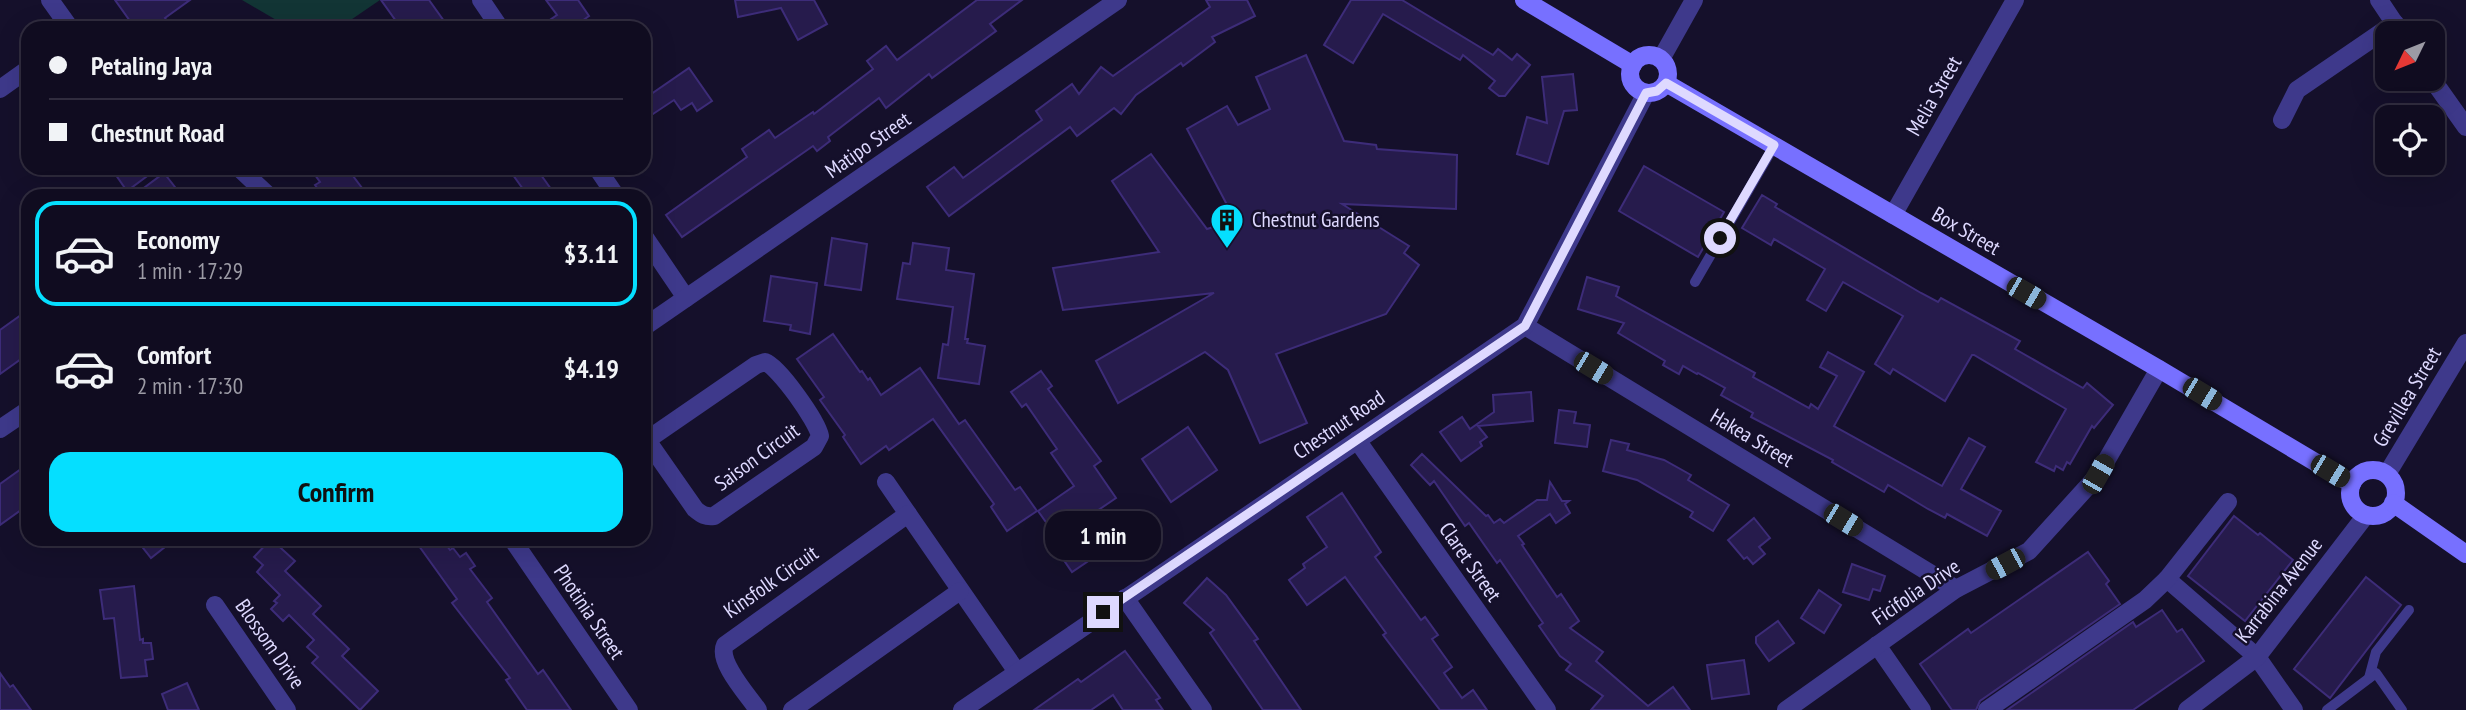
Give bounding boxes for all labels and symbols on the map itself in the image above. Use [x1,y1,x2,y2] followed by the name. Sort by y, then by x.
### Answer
[2375,21,2445,91] north arrow
[1900,51,1967,141] street label: Melia Street
[820,105,916,184] street label: Matipo Street
[1927,200,2006,261] street label: Box Street
[1208,201,1246,250] building icon: Chestnut Gardens
[1252,206,1380,233] place label: Chestnut Gardens
[1704,222,1736,254] route start
[2003,273,2050,313] car
[2366,342,2447,452] street label: Grevillea Street
[1570,348,1617,388] car
[2179,374,2226,414] car
[1288,384,1390,465] street label: Chestnut Road
[1706,402,1799,473] street label: Hakea Street
[709,417,805,497] street label: Saison Circuit
[2079,451,2118,497] car
[2307,451,2354,491] car
[1820,500,1867,540] car
[1045,510,1161,560] callout: 1 min
[1433,517,1508,607] street label: Claret Street
[2229,532,2328,648] street label: Karrabina Avenue
[718,539,823,624] street label: Kinsfolk Circuit
[1982,545,2029,583] car
[1867,552,1965,631] street label: Ficifolia Drive
[548,559,631,664] street label: Photinia Street
[230,594,311,694] street label: Blossom Drive
[1087,596,1119,628] route end

